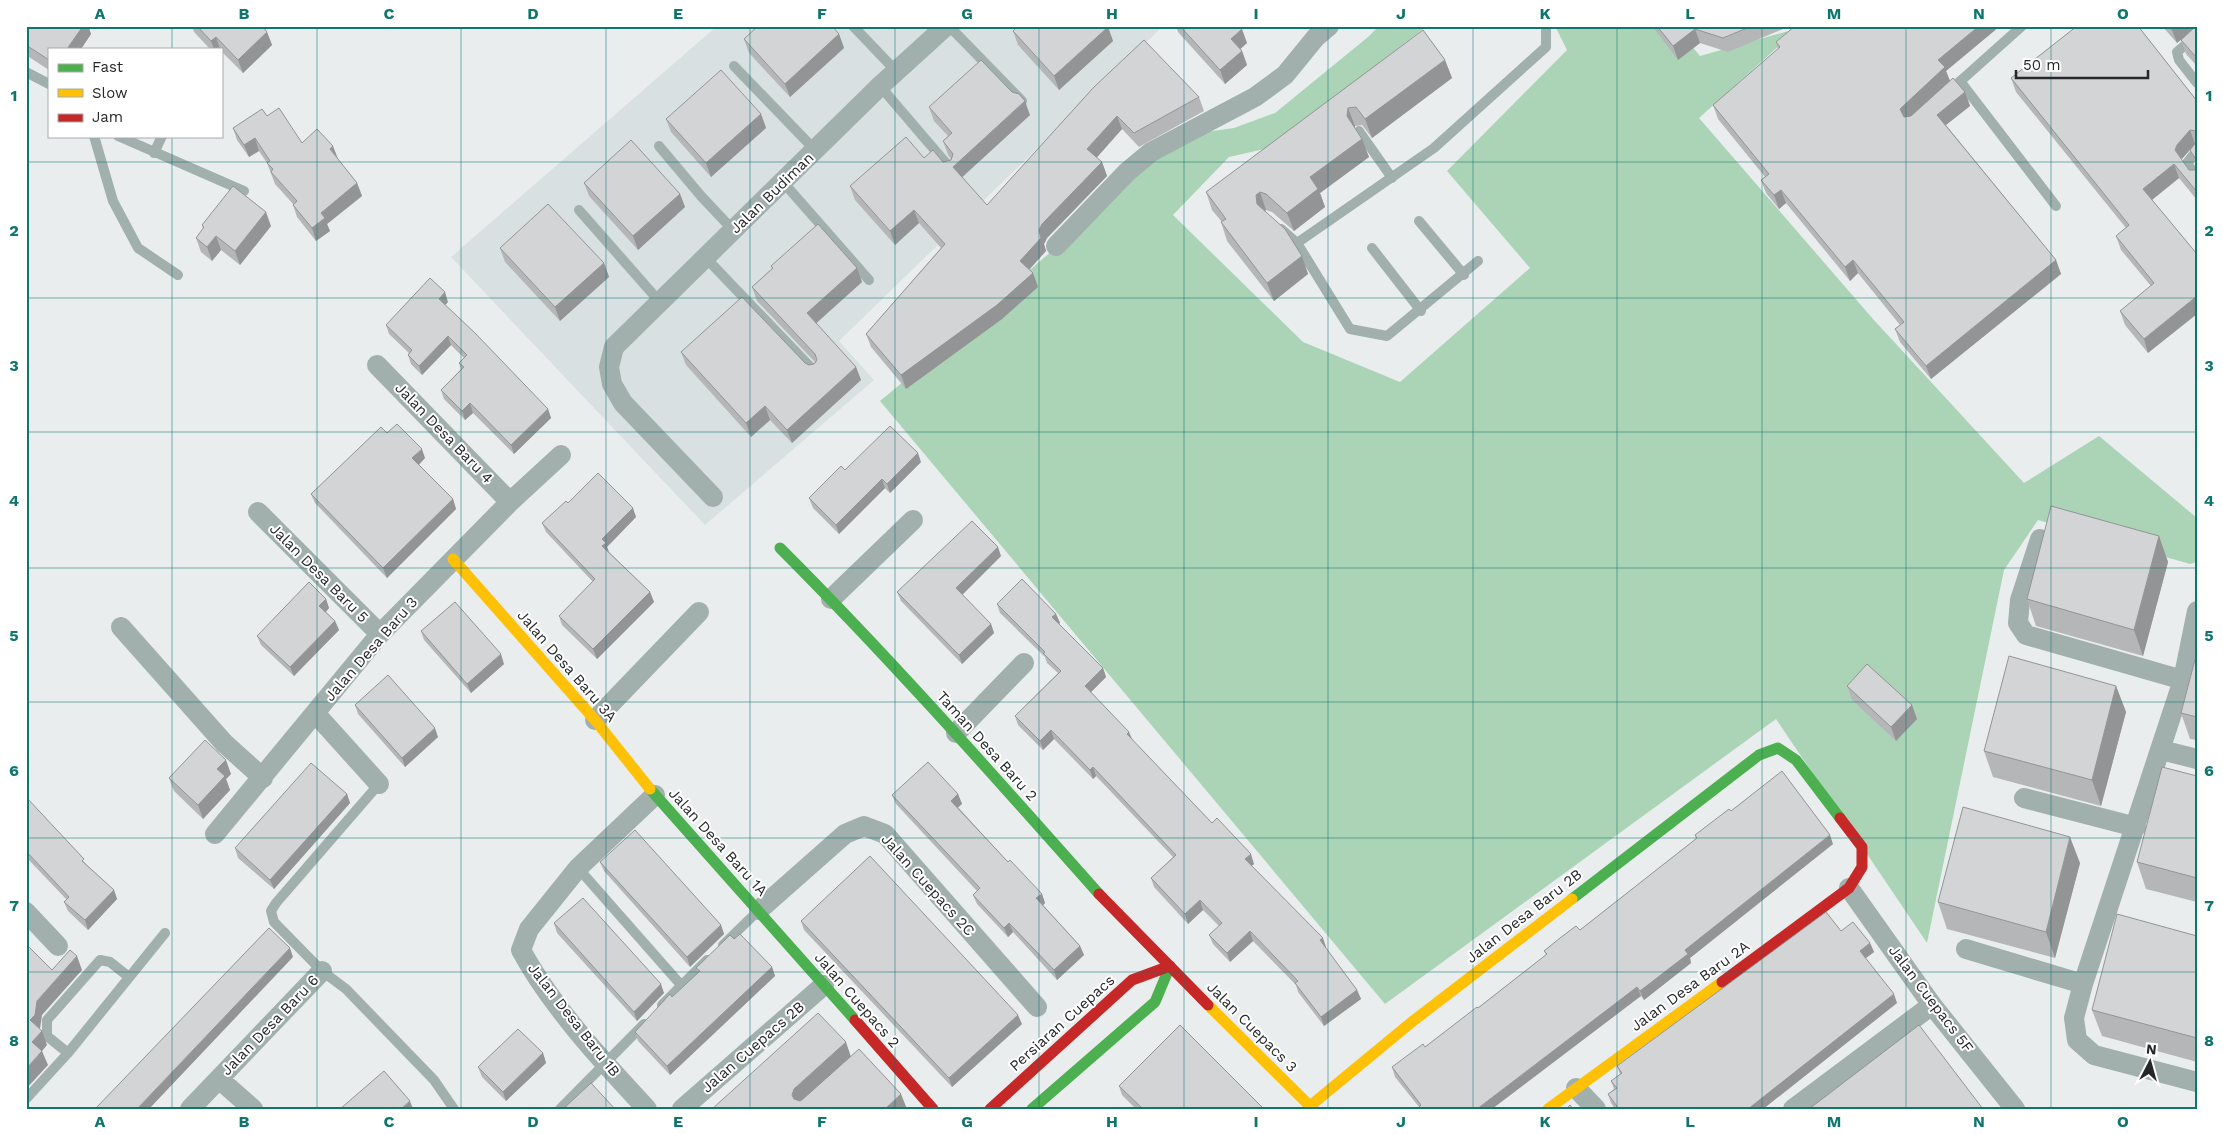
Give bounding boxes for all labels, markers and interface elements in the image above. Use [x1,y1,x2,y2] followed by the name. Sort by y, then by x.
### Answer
[95,4,106,23] text: A
[239,4,250,23] text: B
[384,4,395,23] text: C
[527,4,539,23] text: D
[673,4,683,23] text: E
[817,4,827,23] text: F
[961,4,973,23] text: G
[1106,4,1118,23] text: H
[1253,4,1259,23] text: I
[1396,4,1406,23] text: J
[1539,4,1551,23] text: K
[1685,4,1695,23] text: L
[1827,4,1841,23] text: M
[1973,4,1985,23] text: N
[2117,4,2129,23] text: O
[48,48,222,138] legend
[2016,48,2148,80] scale bar
[2023,56,2060,74] text: 50 m
[92,58,124,76] text: Fast
[92,84,128,102] text: Slow
[11,86,17,105] text: 1
[2206,86,2212,105] text: 1
[92,108,123,126] text: Jam
[727,149,817,237] street label: Jalan Budiman
[9,221,19,240] text: 2
[2204,221,2214,240] text: 2
[9,356,19,375] text: 3
[2204,356,2214,375] text: 3
[391,379,497,487] street label: Jalan Desa Baru 4
[9,491,19,510] text: 4
[2204,491,2214,510] text: 4
[266,520,372,626] street label: Jalan Desa Baru 5
[321,593,421,705] street label: Jalan Desa Baru 3
[514,606,621,726] street label: Jalan Desa Baru 3A
[9,626,19,645] text: 5
[2204,626,2214,645] text: 5
[933,687,1041,805] street label: Taman Desa Baru 2
[9,761,19,780] text: 6
[2204,761,2214,780] text: 6
[665,784,771,900] street label: Jalan Desa Baru 1A
[878,830,978,940] street label: Jalan Cuepacs 2C
[1462,865,1586,967] street label: Jalan Desa Baru 2B
[9,896,19,915] text: 7
[2204,896,2214,915] text: 7
[1627,937,1753,1035] street label: Jalan Desa Baru 2A
[1885,942,1977,1056] street label: Jalan Cuepacs 5F
[811,949,903,1051] street label: Jalan Cuepacs 2
[524,960,624,1080] street label: Jalan Desa Baru 1B
[217,971,323,1079] street label: Jalan Desa Baru 6
[1006,971,1118,1075] street label: Persiaran Cuepacs
[1203,978,1301,1076] street label: Jalan Cuepacs 3
[698,997,808,1097] street label: Jalan Cuepacs 2B
[9,1031,19,1050] text: 8
[2204,1031,2214,1050] text: 8
[2126,1038,2176,1088] north arrow
[2145,1041,2157,1058] text: N
[95,1112,106,1131] text: A
[239,1112,250,1131] text: B
[384,1112,395,1131] text: C
[527,1112,539,1131] text: D
[673,1112,683,1131] text: E
[817,1112,827,1131] text: F
[961,1112,973,1131] text: G
[1106,1112,1118,1131] text: H
[1253,1112,1259,1131] text: I
[1396,1112,1406,1131] text: J
[1539,1112,1551,1131] text: K
[1685,1112,1695,1131] text: L
[1827,1112,1841,1131] text: M
[1973,1112,1985,1131] text: N
[2117,1112,2129,1131] text: O

